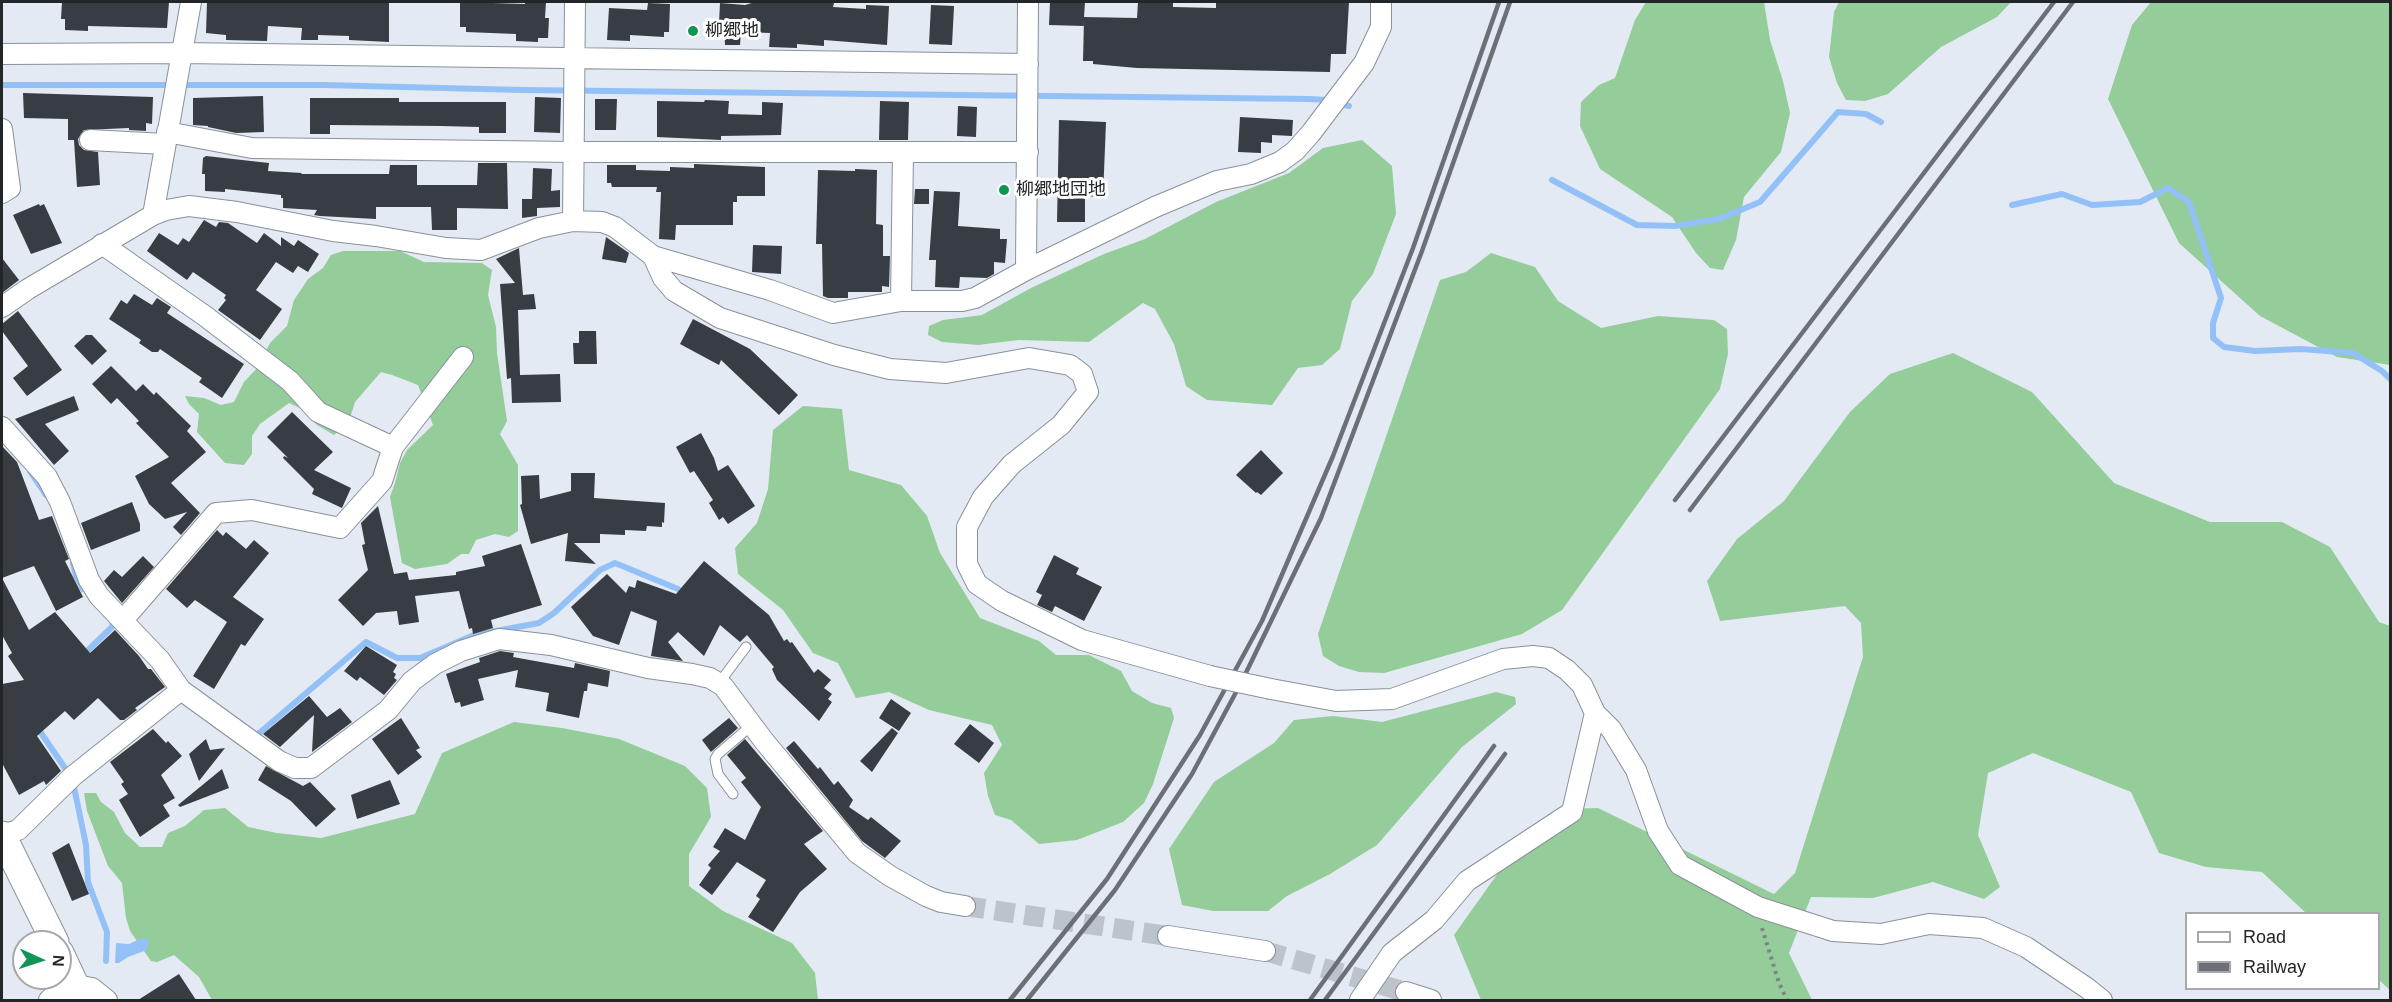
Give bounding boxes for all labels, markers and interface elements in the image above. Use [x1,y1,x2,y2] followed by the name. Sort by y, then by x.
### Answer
[705,20,759,42] place label: 柳郷地
[686,24,700,38] marker: 柳郷地
[1016,179,1106,201] place label: 柳郷地団地
[997,183,1011,197] marker: 柳郷地団地
[2185,912,2380,990] legend
[2243,927,2286,947] text: Road
[12,930,72,990] north arrow
[50,955,67,967] text: N
[2243,957,2306,977] text: Railway

